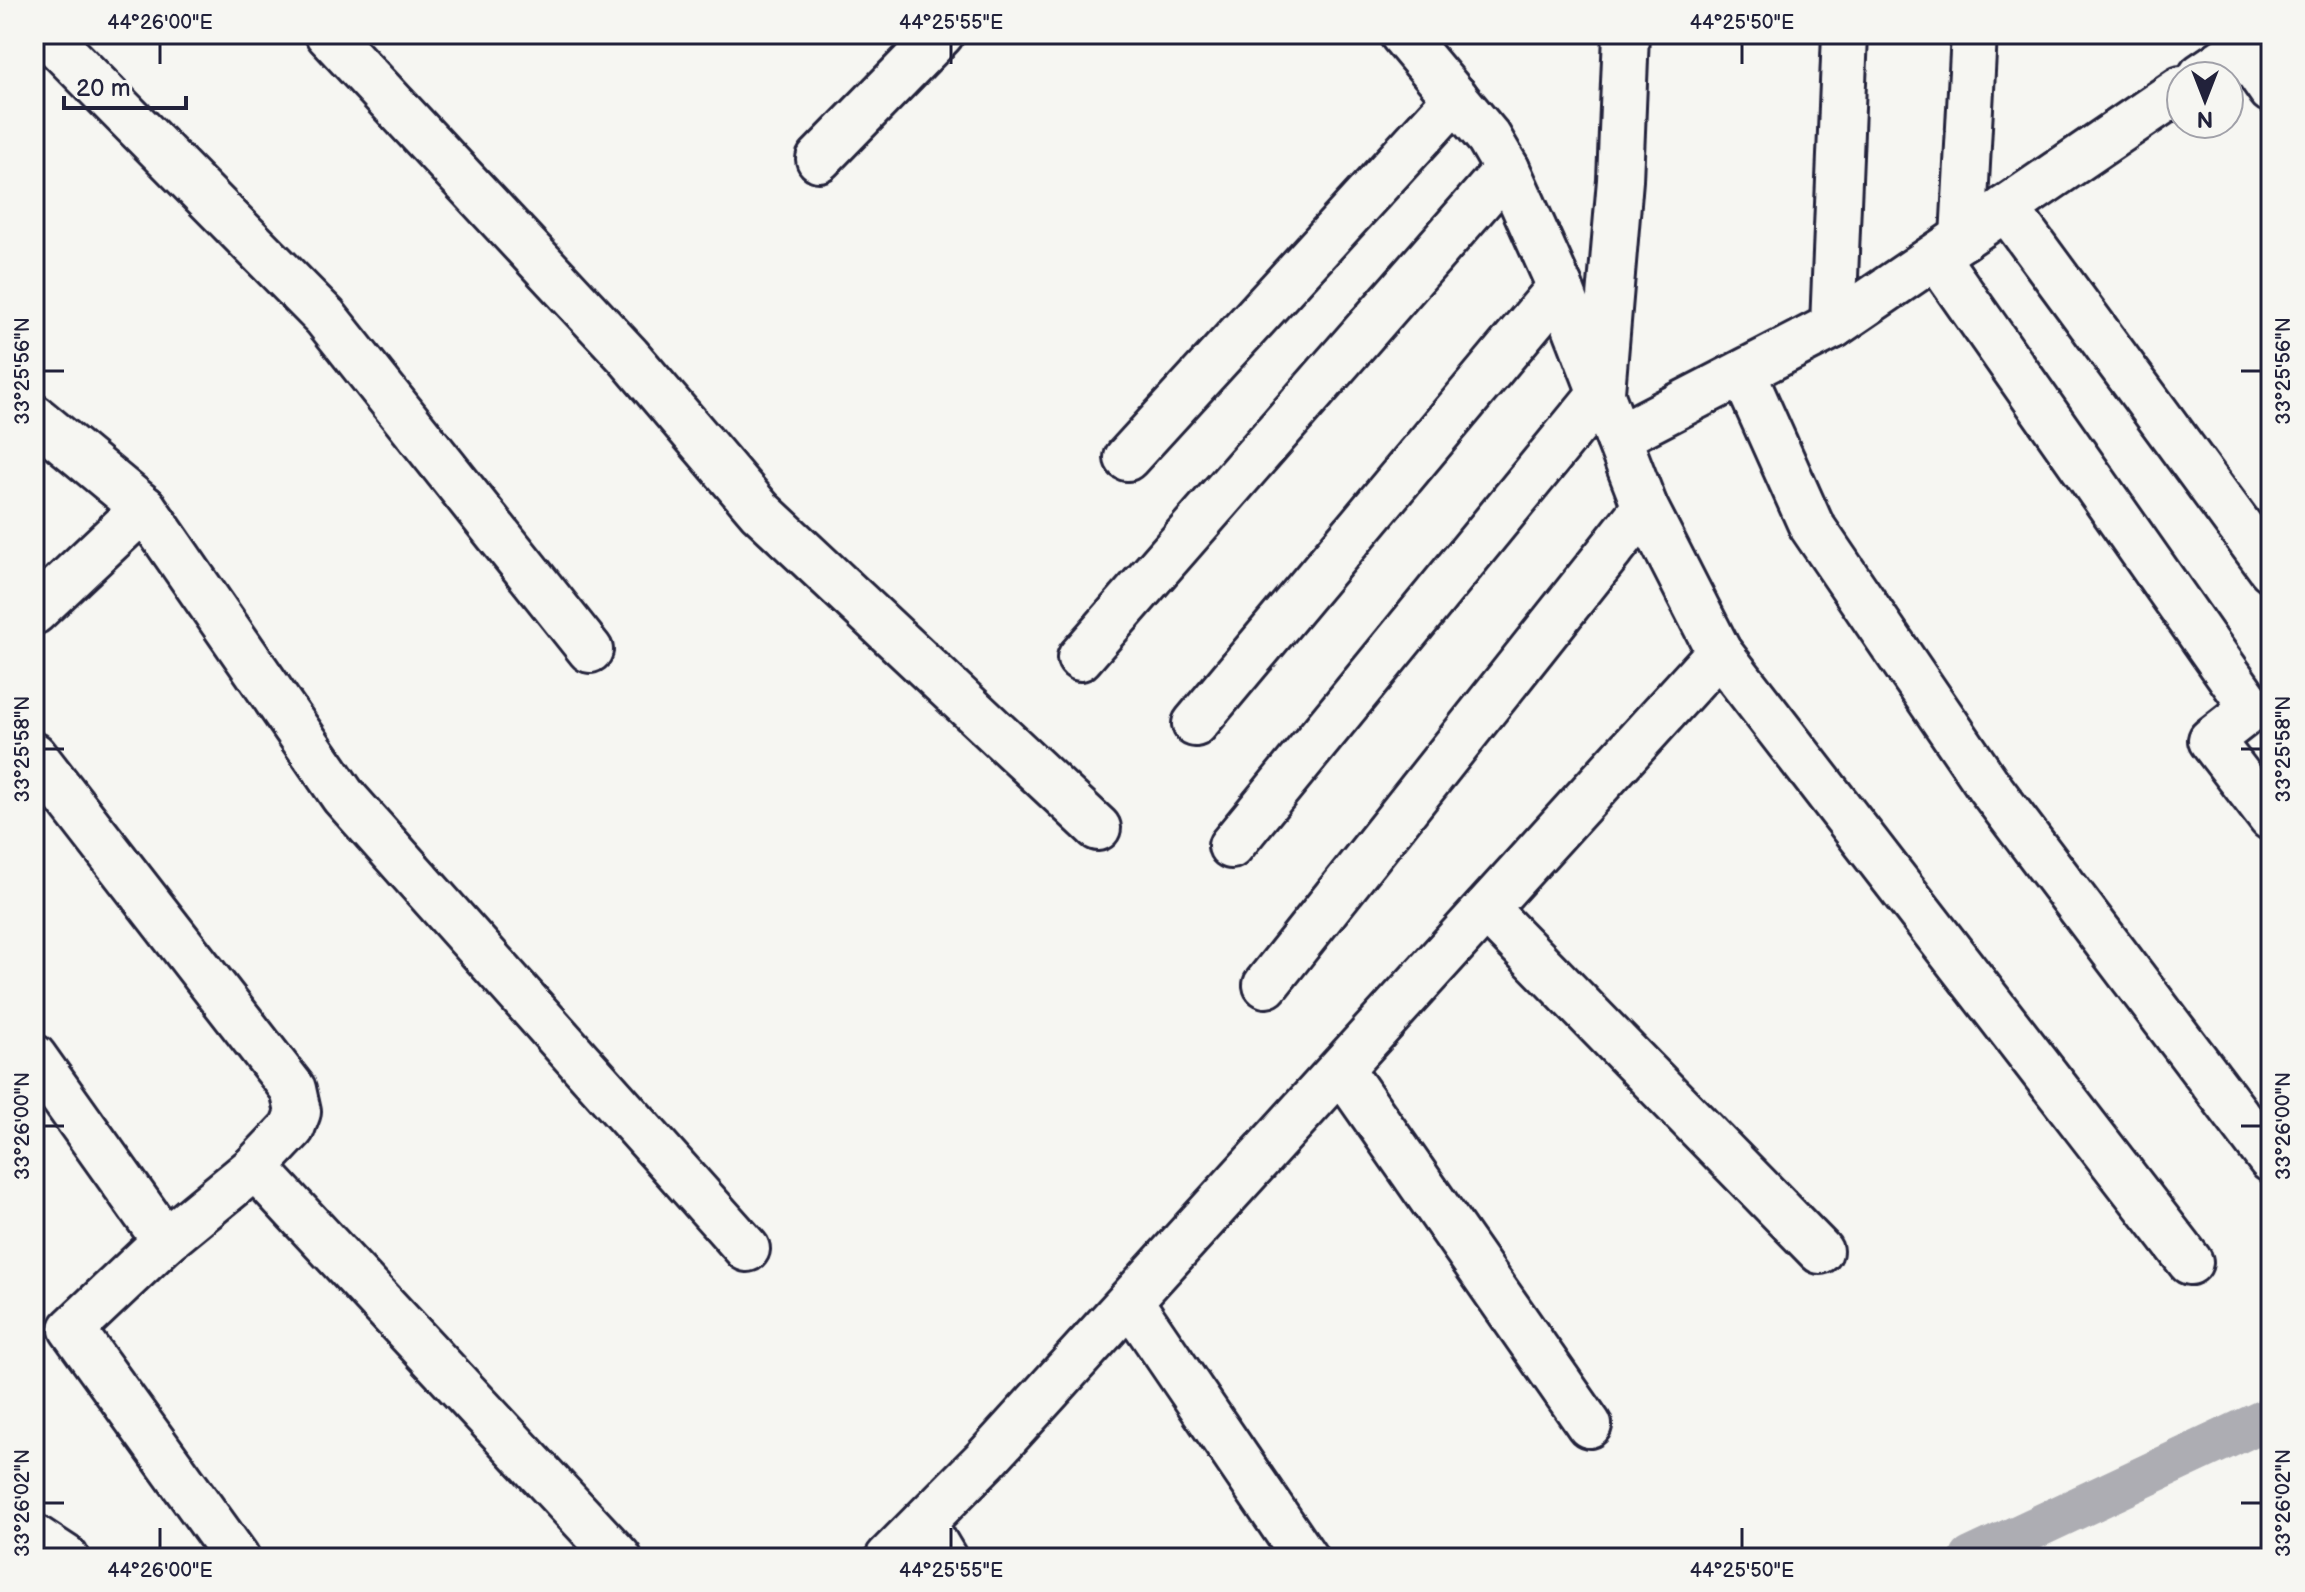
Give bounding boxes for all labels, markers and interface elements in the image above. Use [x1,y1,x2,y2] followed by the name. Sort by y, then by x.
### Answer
[107,11,213,35] text: 44°26'00"E
[899,11,1003,35] text: 44°25'55"E
[1690,11,1794,35] text: 44°25'50"E
[64,60,186,110] scale bar
[2165,60,2245,140] north arrow
[76,74,131,103] text: 20 m
[2197,105,2213,132] text: N
[11,317,35,425] text: 33°25'56"N
[2272,317,2296,425] text: 33°25'56"N
[11,696,35,802] text: 33°25'58"N
[2272,696,2296,802] text: 33°25'58"N
[11,1072,35,1180] text: 33°26'00"N
[2272,1072,2296,1180] text: 33°26'00"N
[11,1449,35,1557] text: 33°26'02"N
[2272,1449,2296,1557] text: 33°26'02"N
[107,1559,213,1583] text: 44°26'00"E
[899,1559,1003,1583] text: 44°25'55"E
[1690,1559,1794,1583] text: 44°25'50"E

